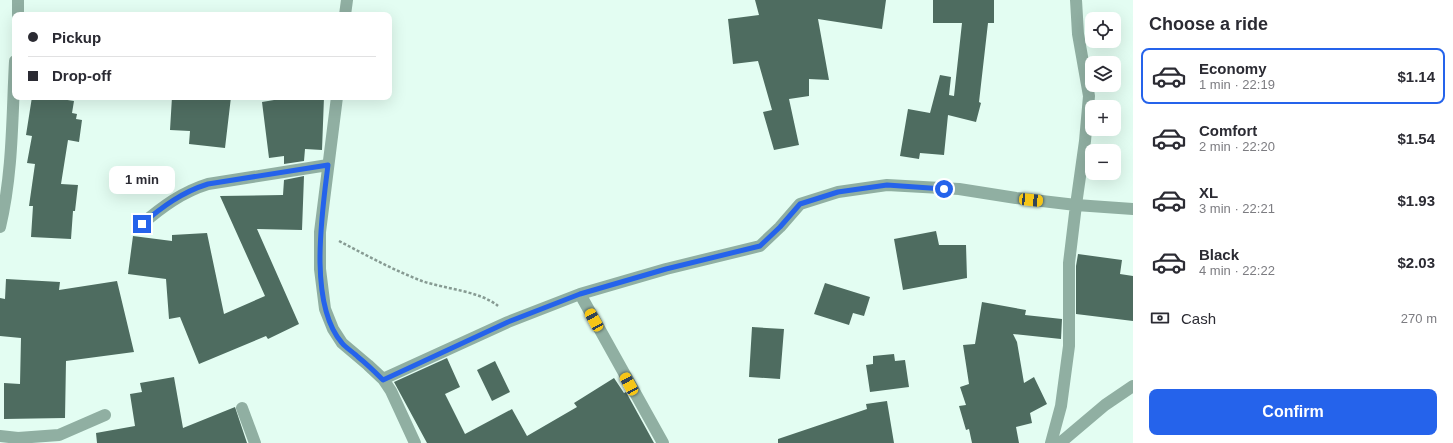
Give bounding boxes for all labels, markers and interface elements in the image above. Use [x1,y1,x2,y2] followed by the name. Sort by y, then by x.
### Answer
[1085,12,1121,180] map controls
[1085,12,1121,48] button: locate
[1149,14,1268,34] text: Choose a ride
[52,29,101,46] text: Pickup
[1085,56,1121,92] button: layers
[1151,58,1187,94] icon: car
[1199,60,1267,77] text: Economy
[52,67,111,84] text: Drop-off
[1397,68,1435,85] text: $1.14
[1199,77,1275,92] text: 1 min · 22:19
[1085,100,1121,136] button: +
[1151,120,1187,156] icon: car
[1199,122,1257,139] text: Comfort
[1397,130,1435,147] text: $1.54
[1199,139,1275,154] text: 2 min · 22:20
[1085,144,1121,180] button: −
[109,166,175,194] callout: 1 min
[125,172,159,187] text: 1 min
[935,180,953,198] route start
[1151,182,1187,218] icon: car
[1199,184,1218,201] text: XL
[1397,192,1435,209] text: $1.93
[1018,193,1044,207] car
[1199,201,1275,216] text: 3 min · 22:21
[133,215,151,233] route end
[1151,244,1187,280] icon: car
[1199,246,1239,263] text: Black
[1397,254,1435,271] text: $2.03
[1199,263,1275,278] text: 4 min · 22:22
[583,307,605,333] car
[1149,307,1171,329] icon: cash
[1181,310,1216,327] text: Cash
[1401,311,1437,326] text: 270 m
[618,371,640,397] car
[1149,389,1437,435] button: Confirm

